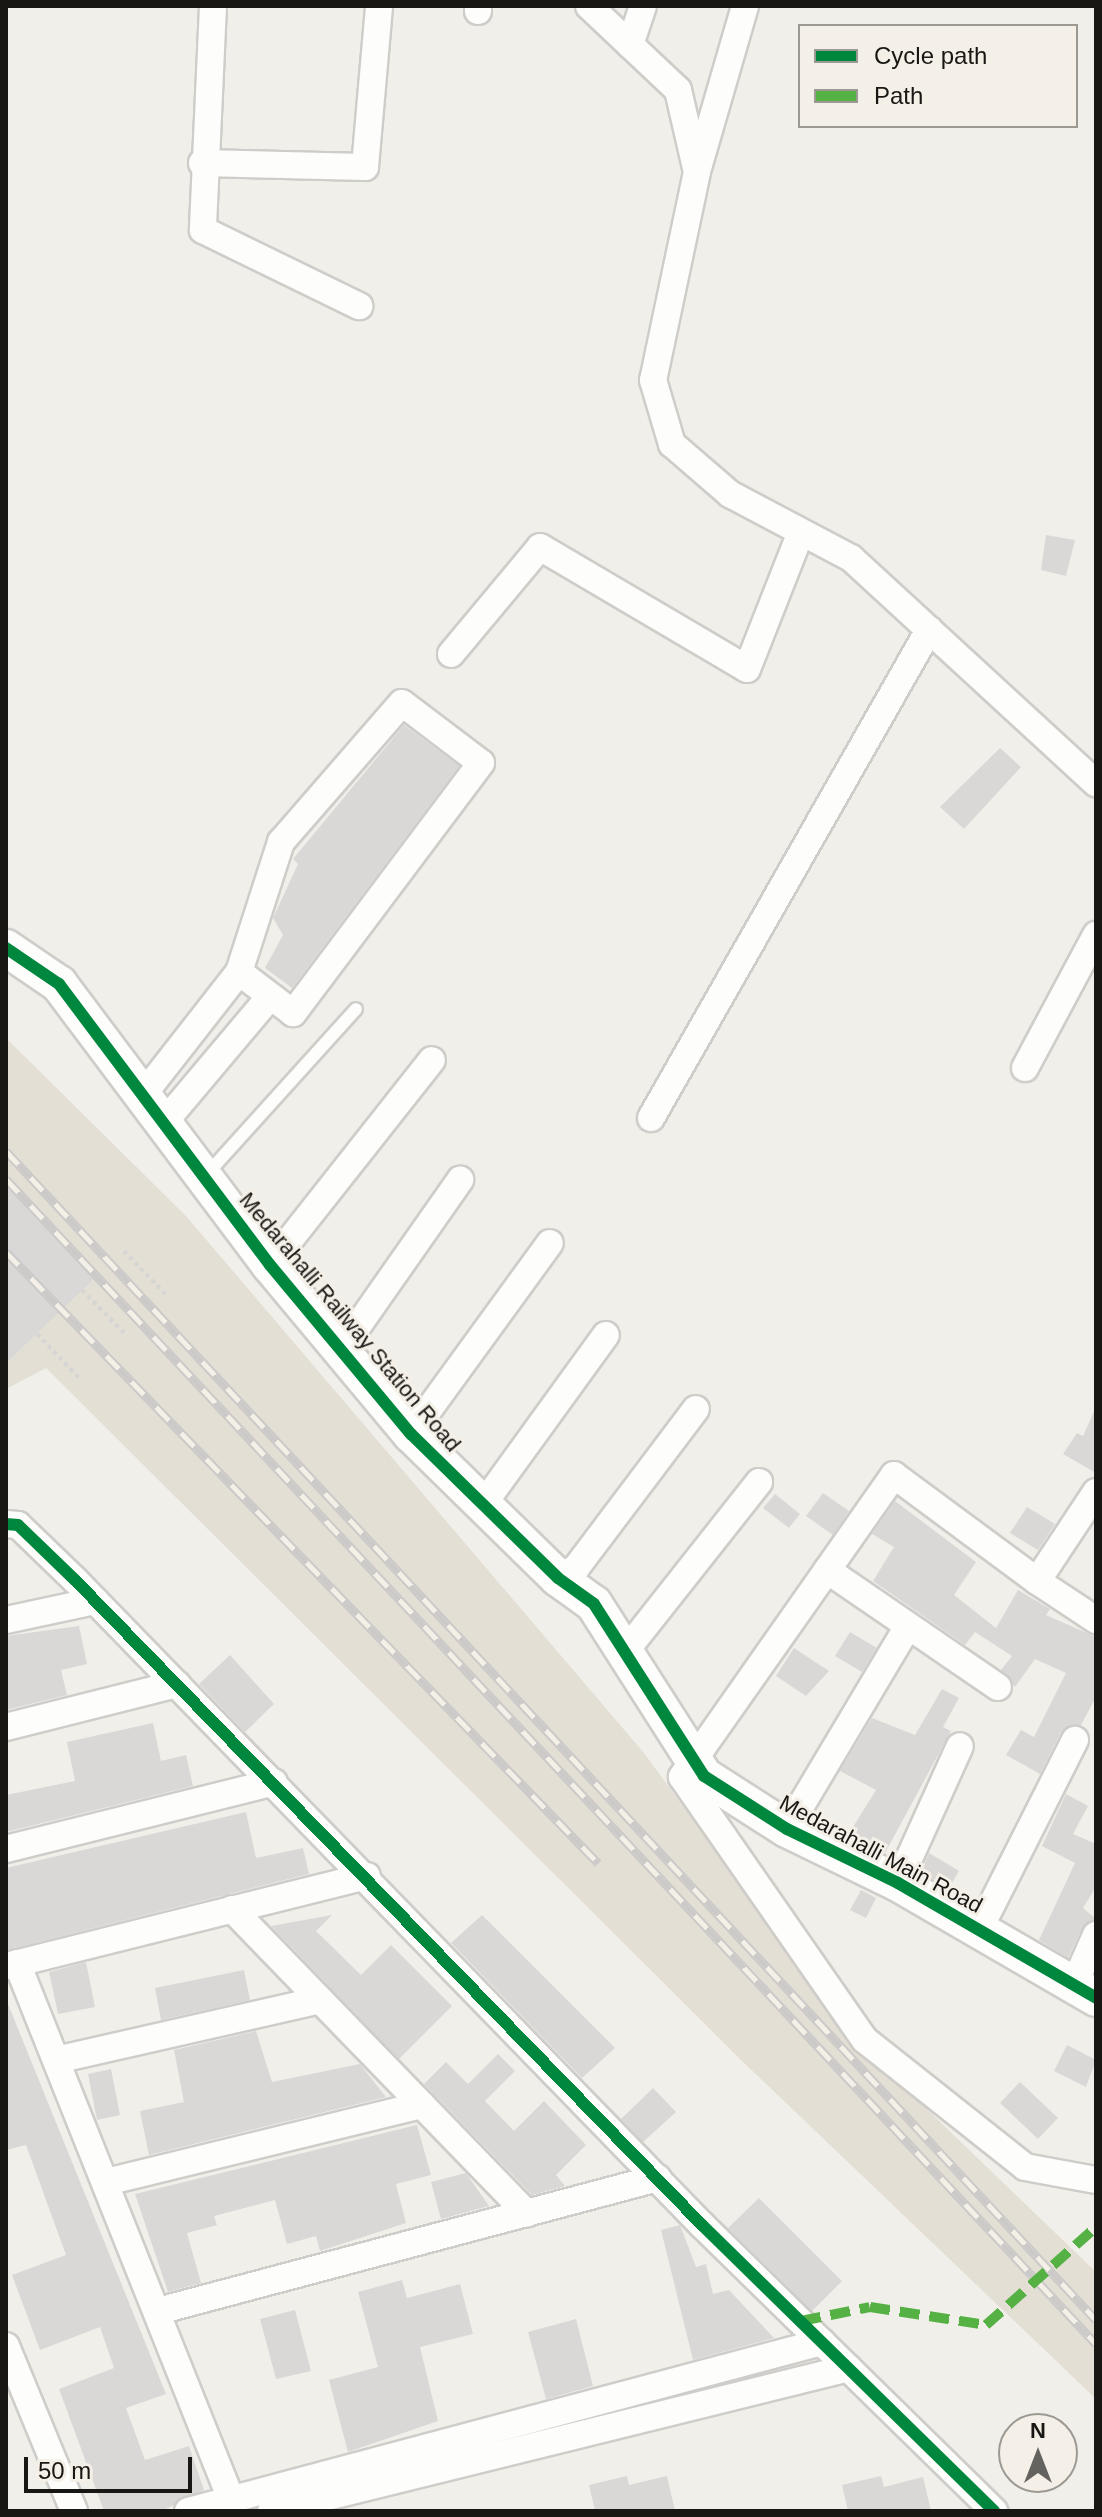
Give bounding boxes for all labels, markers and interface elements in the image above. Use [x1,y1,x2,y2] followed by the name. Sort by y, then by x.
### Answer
[798,24,1078,128] legend
[874,42,987,69] text: Cycle path
[874,82,923,109] text: Path
[234,1187,466,1457] street label: Medarahalli Railway Station Road
[775,1789,987,1919] street label: Medarahalli Main Road
[998,2413,1078,2493] north arrow
[1030,2418,1046,2443] text: N
[28,2441,196,2491] scale bar
[38,2457,91,2484] text: 50 m

